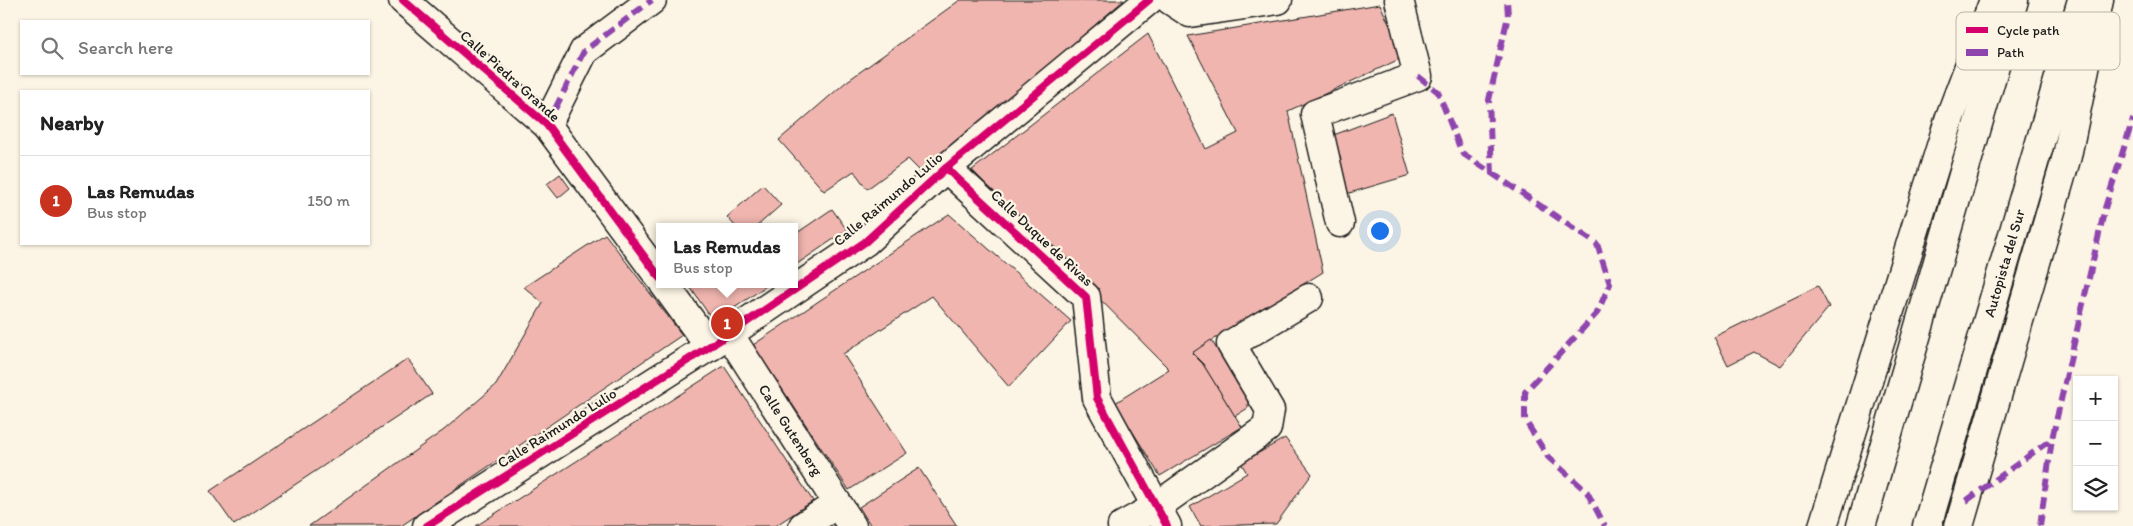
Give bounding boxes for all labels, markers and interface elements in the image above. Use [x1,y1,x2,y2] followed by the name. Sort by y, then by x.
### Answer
[1956,12,2120,70] legend
[20,20,370,75] search box
[1997,22,2060,39] text: Cycle path
[456,26,564,126] street label: Calle Piedra Grande
[38,34,66,62] icon: search
[78,36,173,59] text: Search here
[1997,44,2024,61] text: Path
[40,110,104,135] text: Nearby
[830,148,946,250] street label: Calle Raimundo Lulio
[87,180,195,203] text: Las Remudas
[987,186,1097,290] street label: Calle Duque de Rivas
[52,191,60,210] text: 1
[307,191,350,210] text: 150 m
[87,203,147,222] text: Bus stop
[1980,207,2029,319] street label: Autopista del Sur
[1367,218,1393,244] your location
[656,223,798,288] popup
[673,235,781,258] text: Las Remudas
[673,258,733,277] text: Bus stop
[711,304,743,342] pin: 1
[2073,376,2118,511] map controls
[2073,376,2118,421] button: +
[755,381,827,479] street label: Calle Gutenberg
[494,384,620,472] street label: Calle Raimundo Lulio
[2073,421,2118,466] button: −
[2073,466,2118,511] button: layers

